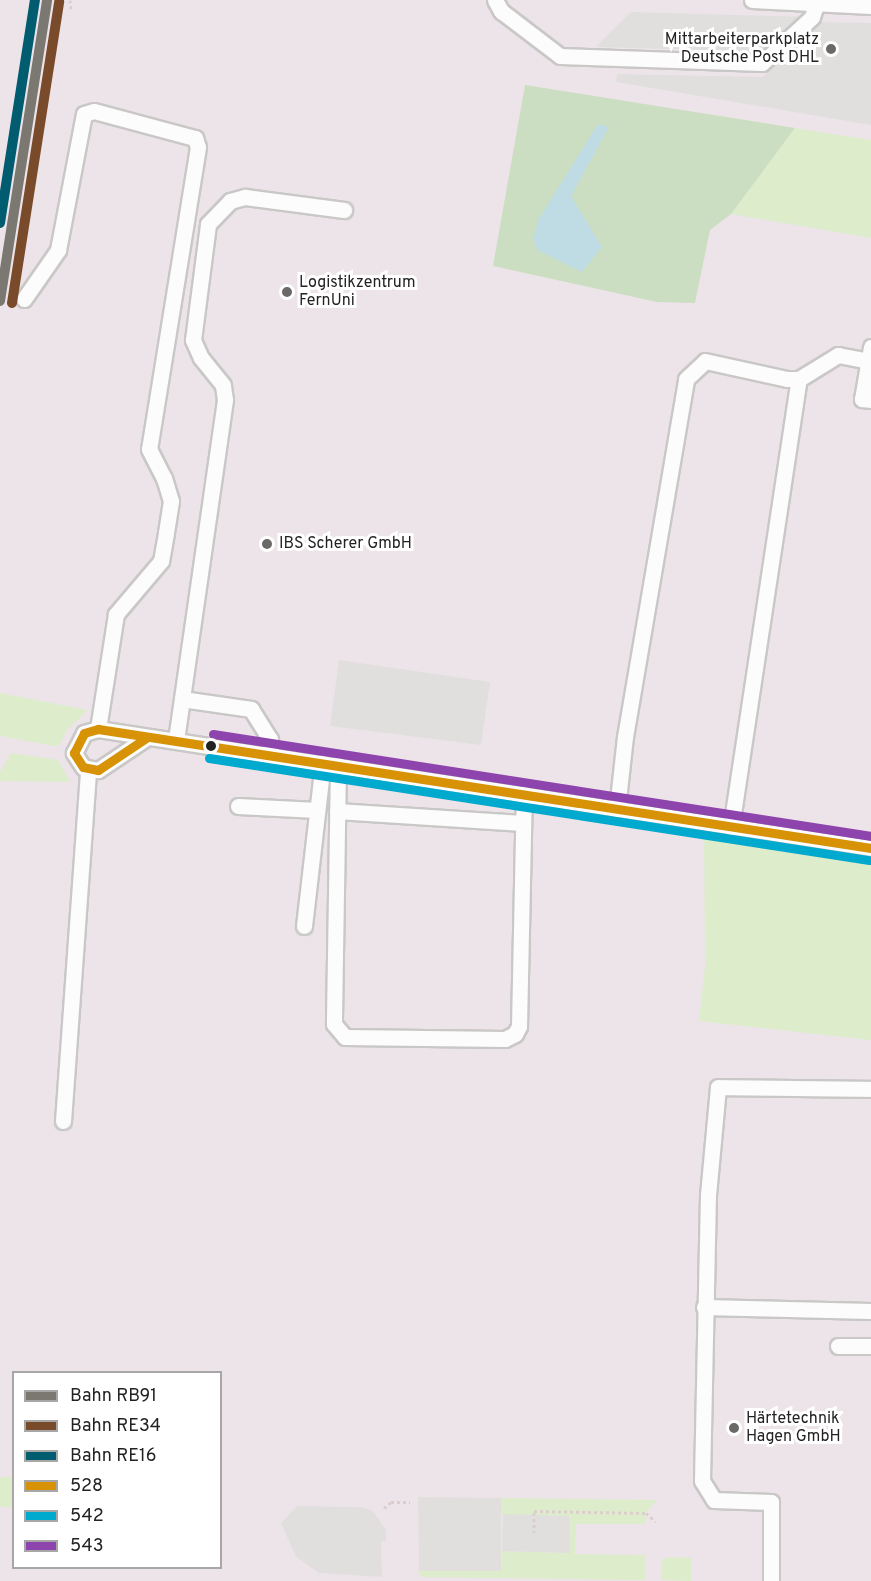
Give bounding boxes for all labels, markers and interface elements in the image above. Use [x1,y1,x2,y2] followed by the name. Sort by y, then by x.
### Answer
[665,30,819,68] place label: Mittarbeiterparkplatz Deutsche Post DHL
[824,42,838,56] marker: Mittarbeiterparkplatz Deutsche Post DHL
[299,273,415,311] place label: Logistikzentrum FernUni
[280,285,294,299] marker: Logistikzentrum FernUni
[279,534,412,554] place label: IBS Scherer GmbH
[260,537,274,551] marker: IBS Scherer GmbH
[205,740,217,752] unlabelled marker
[12,1371,222,1569] legend
[70,1385,157,1408] text: Bahn RB91
[746,1409,841,1447] place label: Härtetechnik Hagen GmbH
[70,1415,161,1438] text: Bahn RE34
[727,1421,741,1435] marker: Härtetechnik Hagen GmbH
[70,1445,156,1468] text: Bahn RE16
[70,1475,103,1498] text: 528
[70,1505,104,1528] text: 542
[70,1535,104,1558] text: 543

